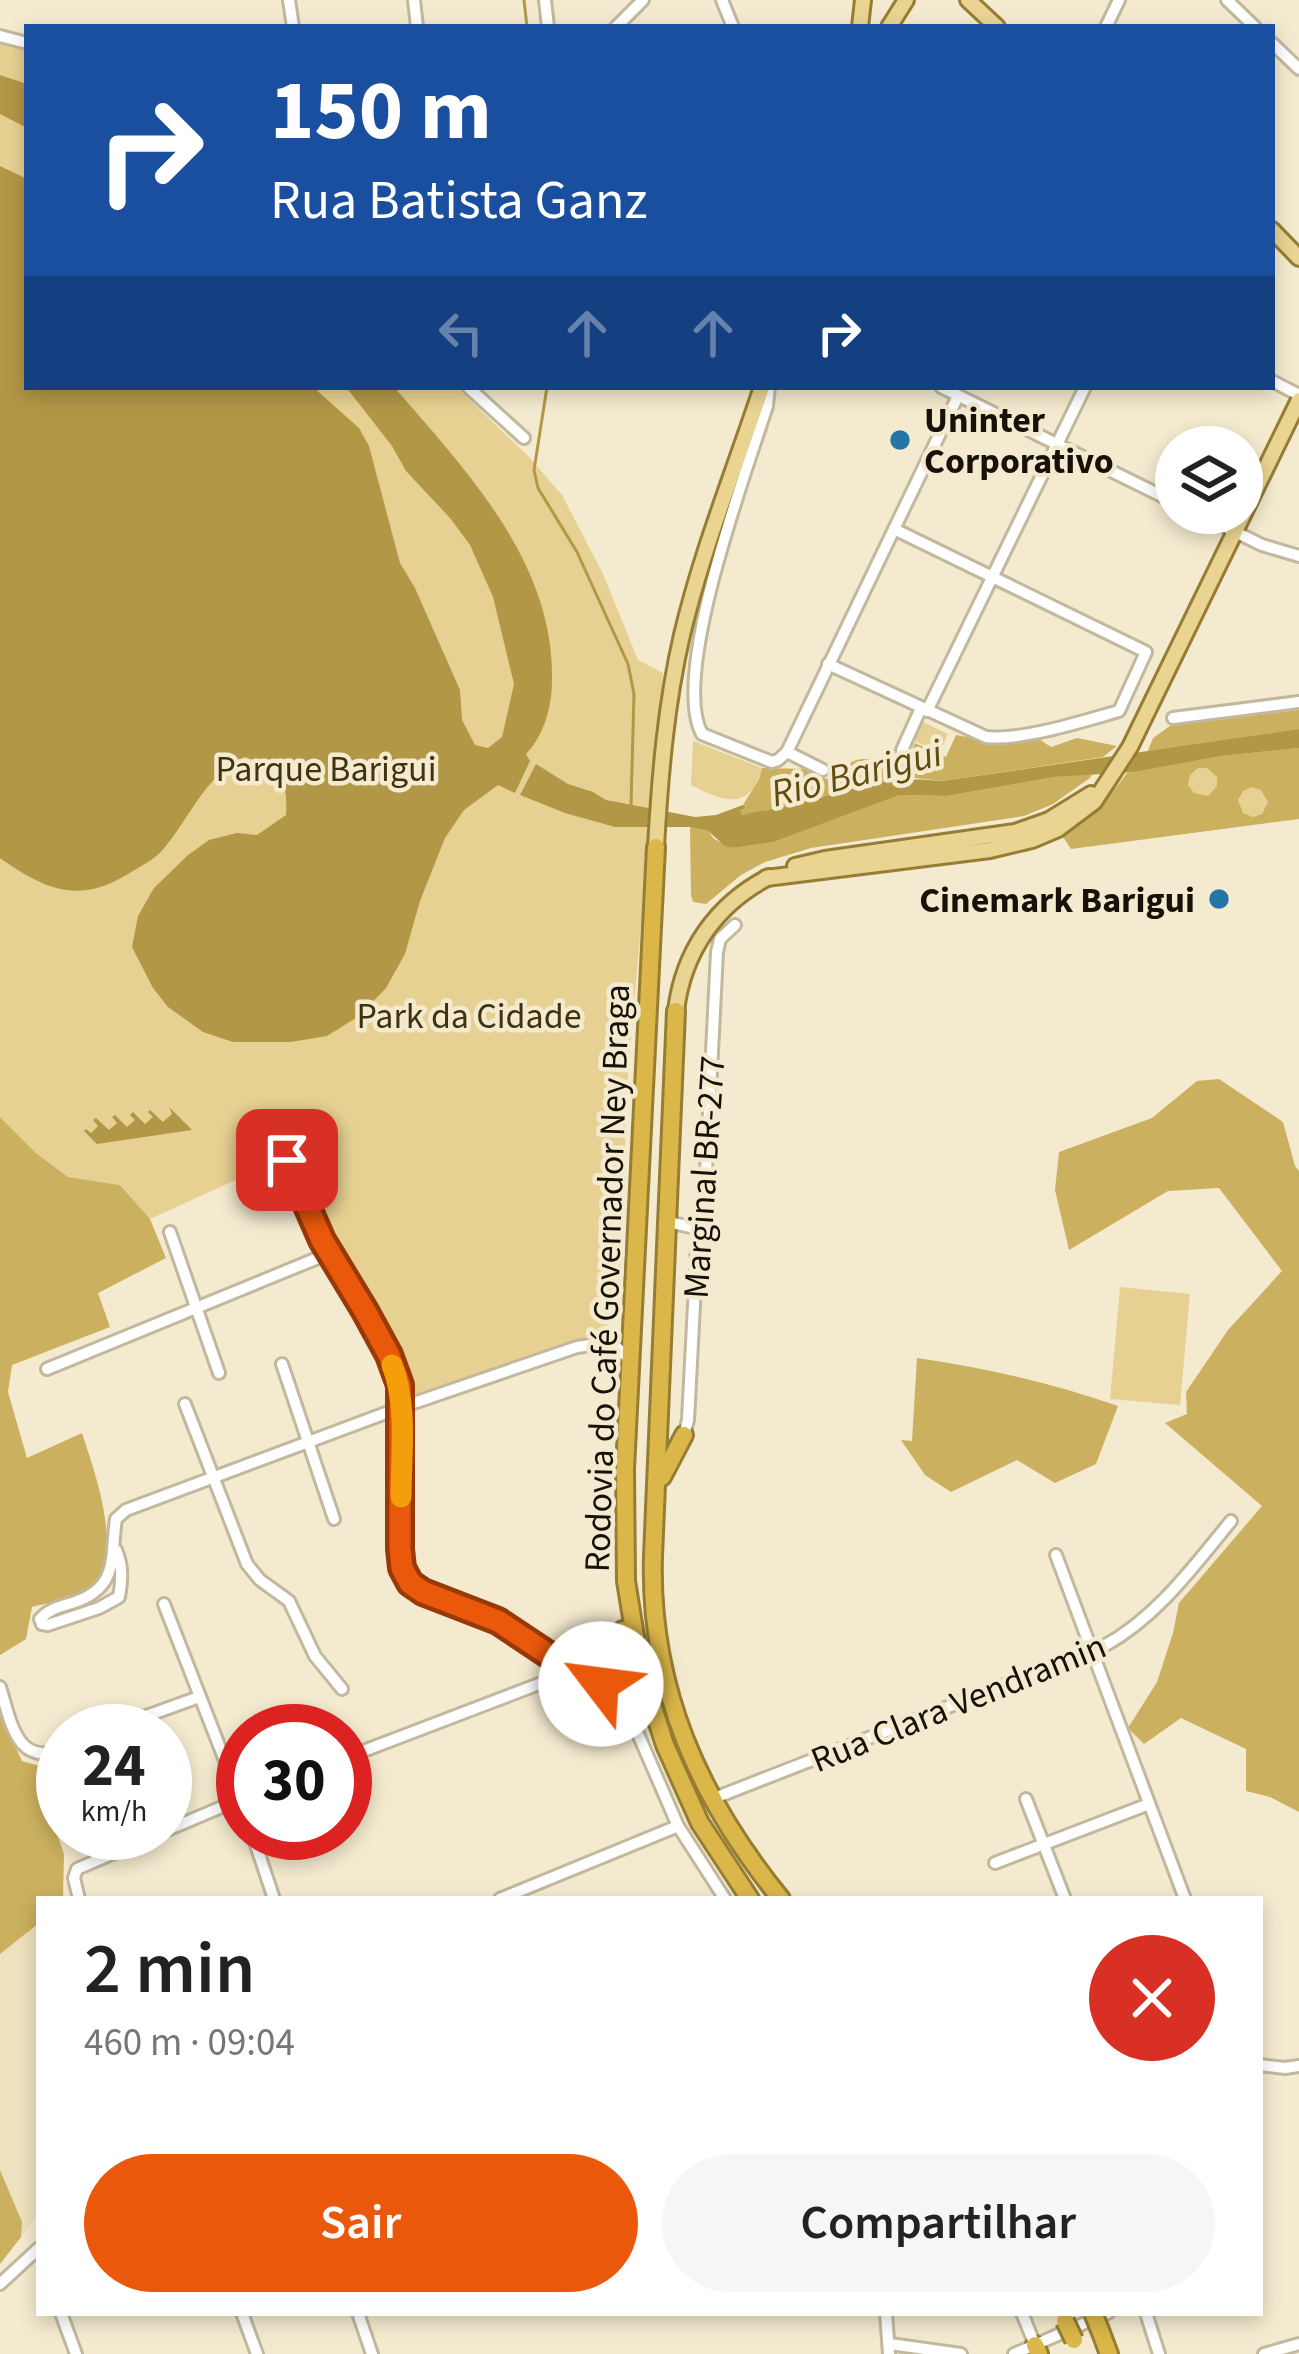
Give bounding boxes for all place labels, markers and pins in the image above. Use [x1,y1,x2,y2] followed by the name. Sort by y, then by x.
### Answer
[924,395,1114,487] place label: Uninter Corporativo
[887,427,913,453] marker: Uninter Corporativo
[919,875,1195,926] place label: Cinemark Barigui
[1206,886,1232,912] marker: Cinemark Barigui
[236,1109,338,1211] pin

